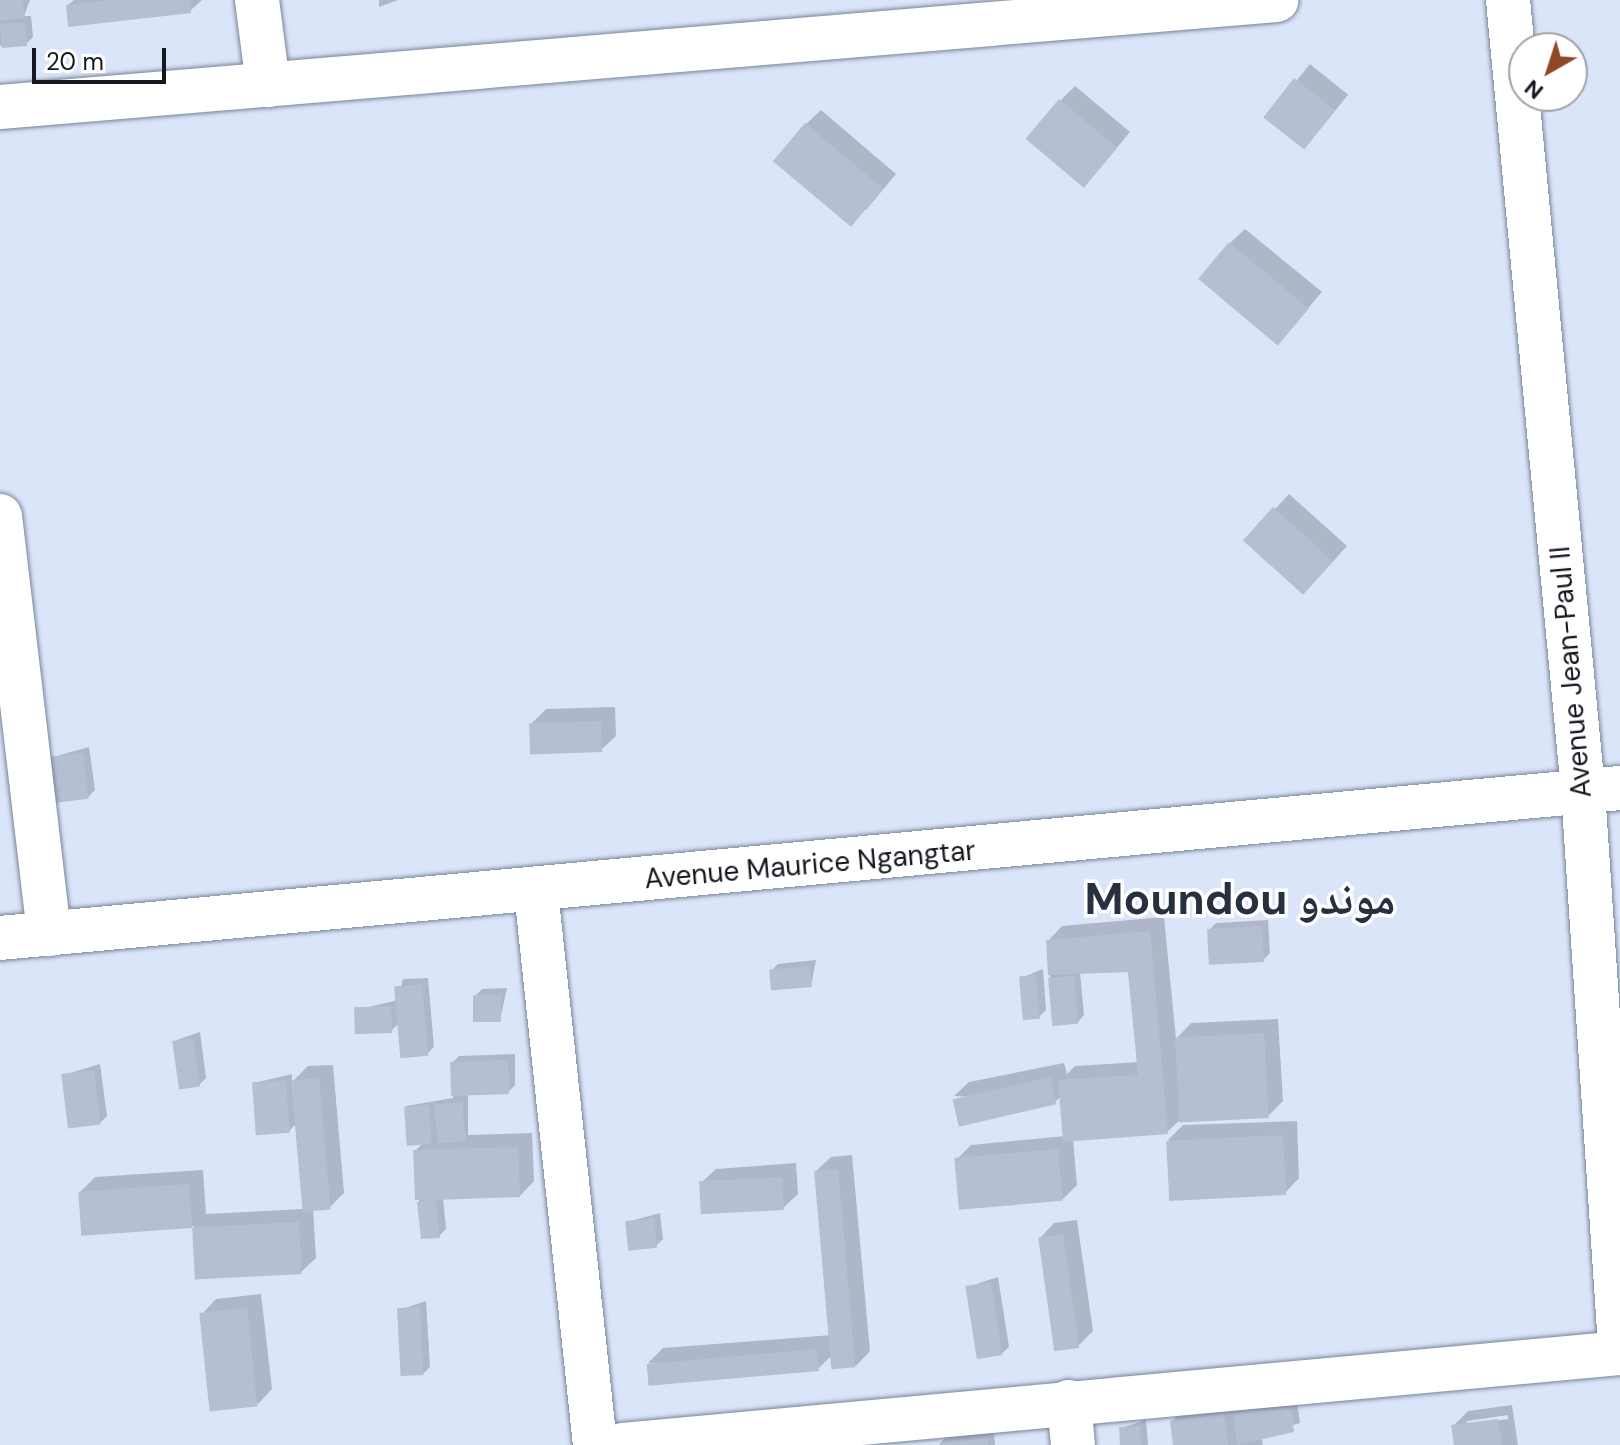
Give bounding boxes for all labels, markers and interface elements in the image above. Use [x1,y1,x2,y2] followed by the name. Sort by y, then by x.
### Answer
[36,32,170,82] scale bar
[1508,32,1588,112] north arrow
[46,46,104,77] text: 20 m
[1518,73,1549,106] text: N
[1543,545,1599,799] street label: Avenue Jean-Paul II
[643,834,977,896] street label: Avenue Maurice Ngangtar
[1085,873,1395,925] district label: Moundou موندو

